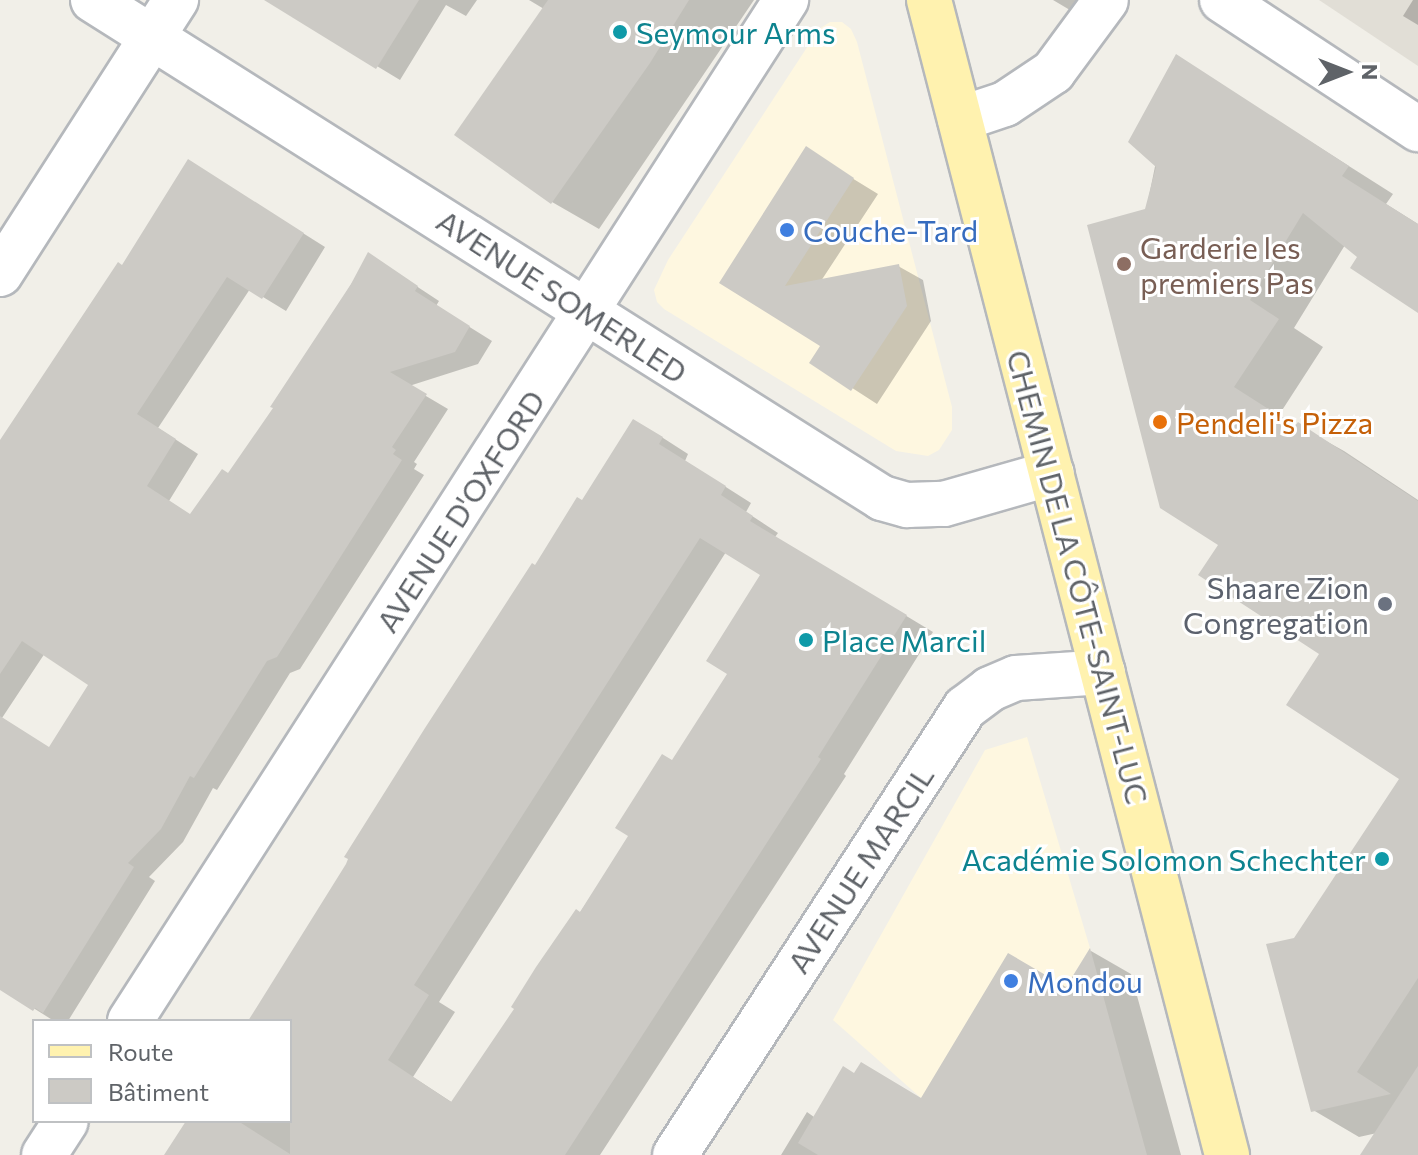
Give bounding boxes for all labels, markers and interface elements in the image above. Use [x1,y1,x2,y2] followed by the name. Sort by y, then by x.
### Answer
[636,14,836,50] place label: Seymour Arms
[611,23,629,41] marker: Seymour Arms
[1306,32,1386,112] north arrow
[1357,64,1384,80] text: N
[430,202,694,390] street label: AVENUE SOMERLED
[803,212,978,248] place label: Couche-Tard
[778,221,796,239] marker: Couche-Tard
[1140,229,1314,300] place label: Garderie les premiers Pas
[1115,255,1133,273] marker: Garderie les premiers Pas
[1000,346,1156,808] street label: CHEMIN DE LA CÔTE-SAINT-LUC
[368,383,552,639] street label: AVENUE D'OXFORD
[1176,404,1373,440] place label: Pendeli's Pizza
[1151,413,1169,431] marker: Pendeli's Pizza
[1183,569,1369,640] place label: Shaare Zion Congregation
[1376,595,1394,613] marker: Shaare Zion Congregation
[822,622,986,658] place label: Place Marcil
[797,631,815,649] marker: Place Marcil
[780,758,940,980] street label: AVENUE MARCIL
[961,841,1366,877] place label: Académie Solomon Schechter
[1373,850,1391,868] marker: Académie Solomon Schechter
[1027,963,1143,999] place label: Mondou
[1002,972,1020,990] marker: Mondou
[32,1019,292,1123] legend
[108,1037,173,1066] text: Route
[108,1077,209,1106] text: Bâtiment

